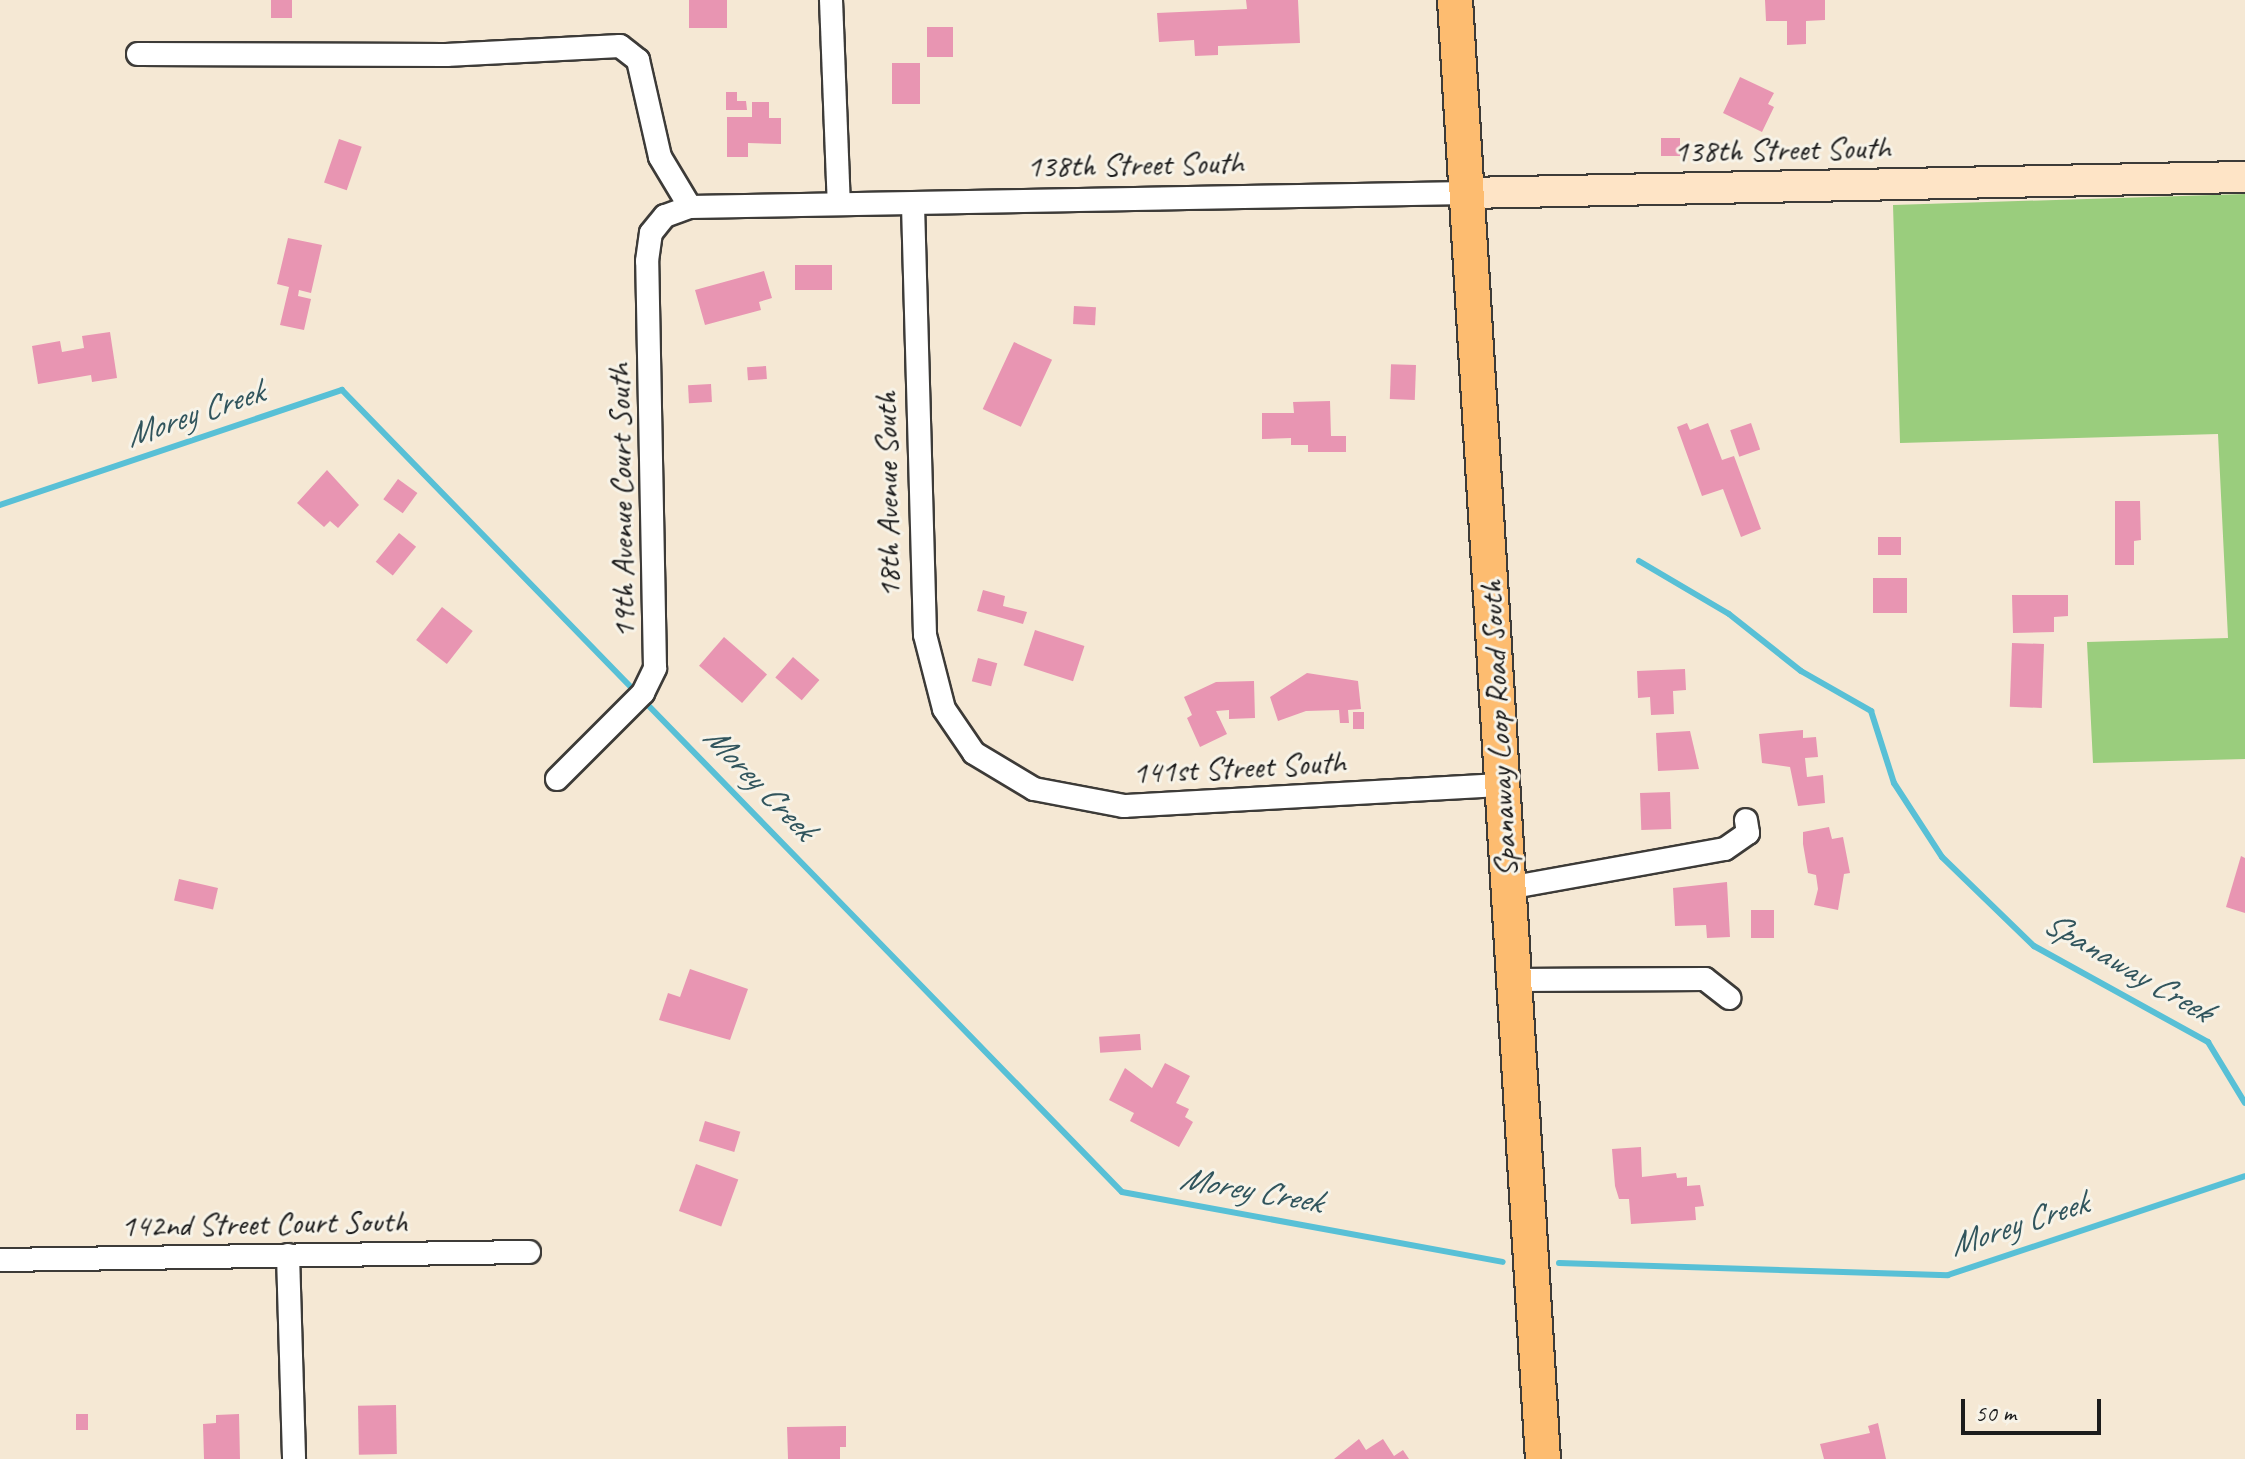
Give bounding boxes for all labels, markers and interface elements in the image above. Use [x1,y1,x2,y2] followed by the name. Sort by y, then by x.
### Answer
[1673,129,1891,171] street label: 138th Street South
[1026,144,1244,186] street label: 138th Street South
[600,363,644,639] street label: 19th Avenue Court South
[120,371,268,455] water label: Morey Creek
[867,391,909,599] street label: 18th Avenue South
[1472,579,1526,879] street label: Spanaway Loop Road South
[696,717,824,847] water label: Morey Creek
[1131,743,1347,793] street label: 141st Street South
[2037,902,2219,1030] water label: Spanaway Creek
[1177,1157,1325,1221] water label: Morey Creek
[1944,1182,2092,1264] water label: Morey Creek
[120,1202,408,1246] street label: 142nd Street Court South
[1965,1383,2105,1433] scale bar
[1975,1398,2016,1428] text: 50 m

